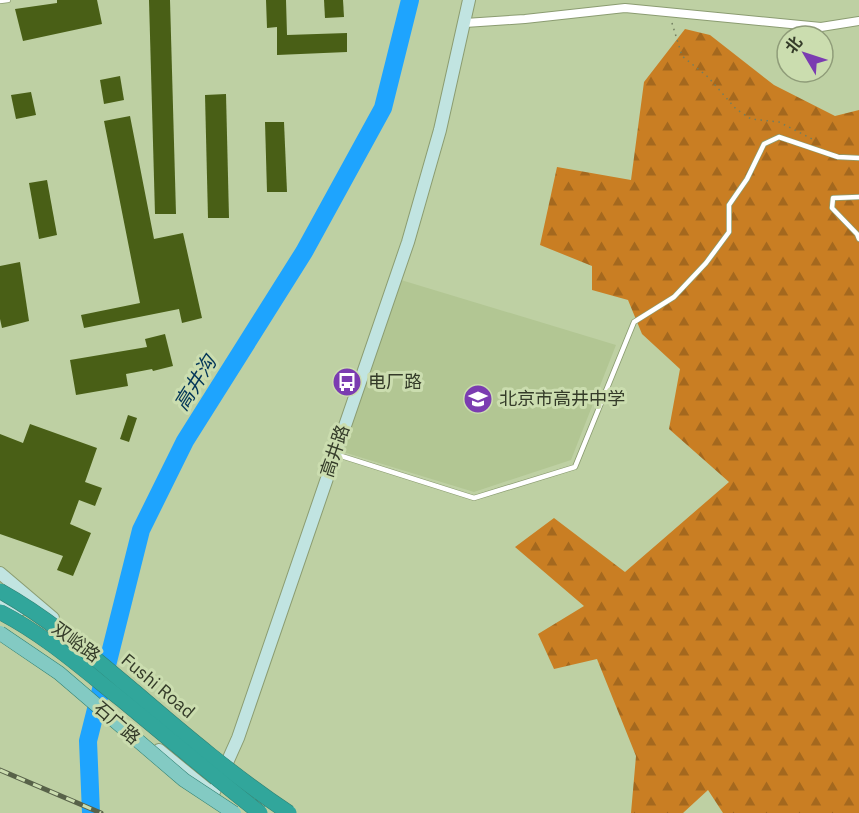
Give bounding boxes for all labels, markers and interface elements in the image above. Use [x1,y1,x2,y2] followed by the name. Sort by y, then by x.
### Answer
[775,24,835,84] north arrow
[781,32,806,57] text: 北
[167,348,223,415] water label: 高井沟
[331,366,363,398] bus stop icon: 电厂路
[368,370,422,393] place label: 电厂路
[462,383,494,415] school or university icon: 北京市高井中学
[499,387,625,410] place label: 北京市高井中学
[315,422,354,480] street label: 高井路
[48,616,105,667] street label: 双峪路
[117,648,200,723] street label: Fushi Road
[89,696,145,749] street label: 石广路

